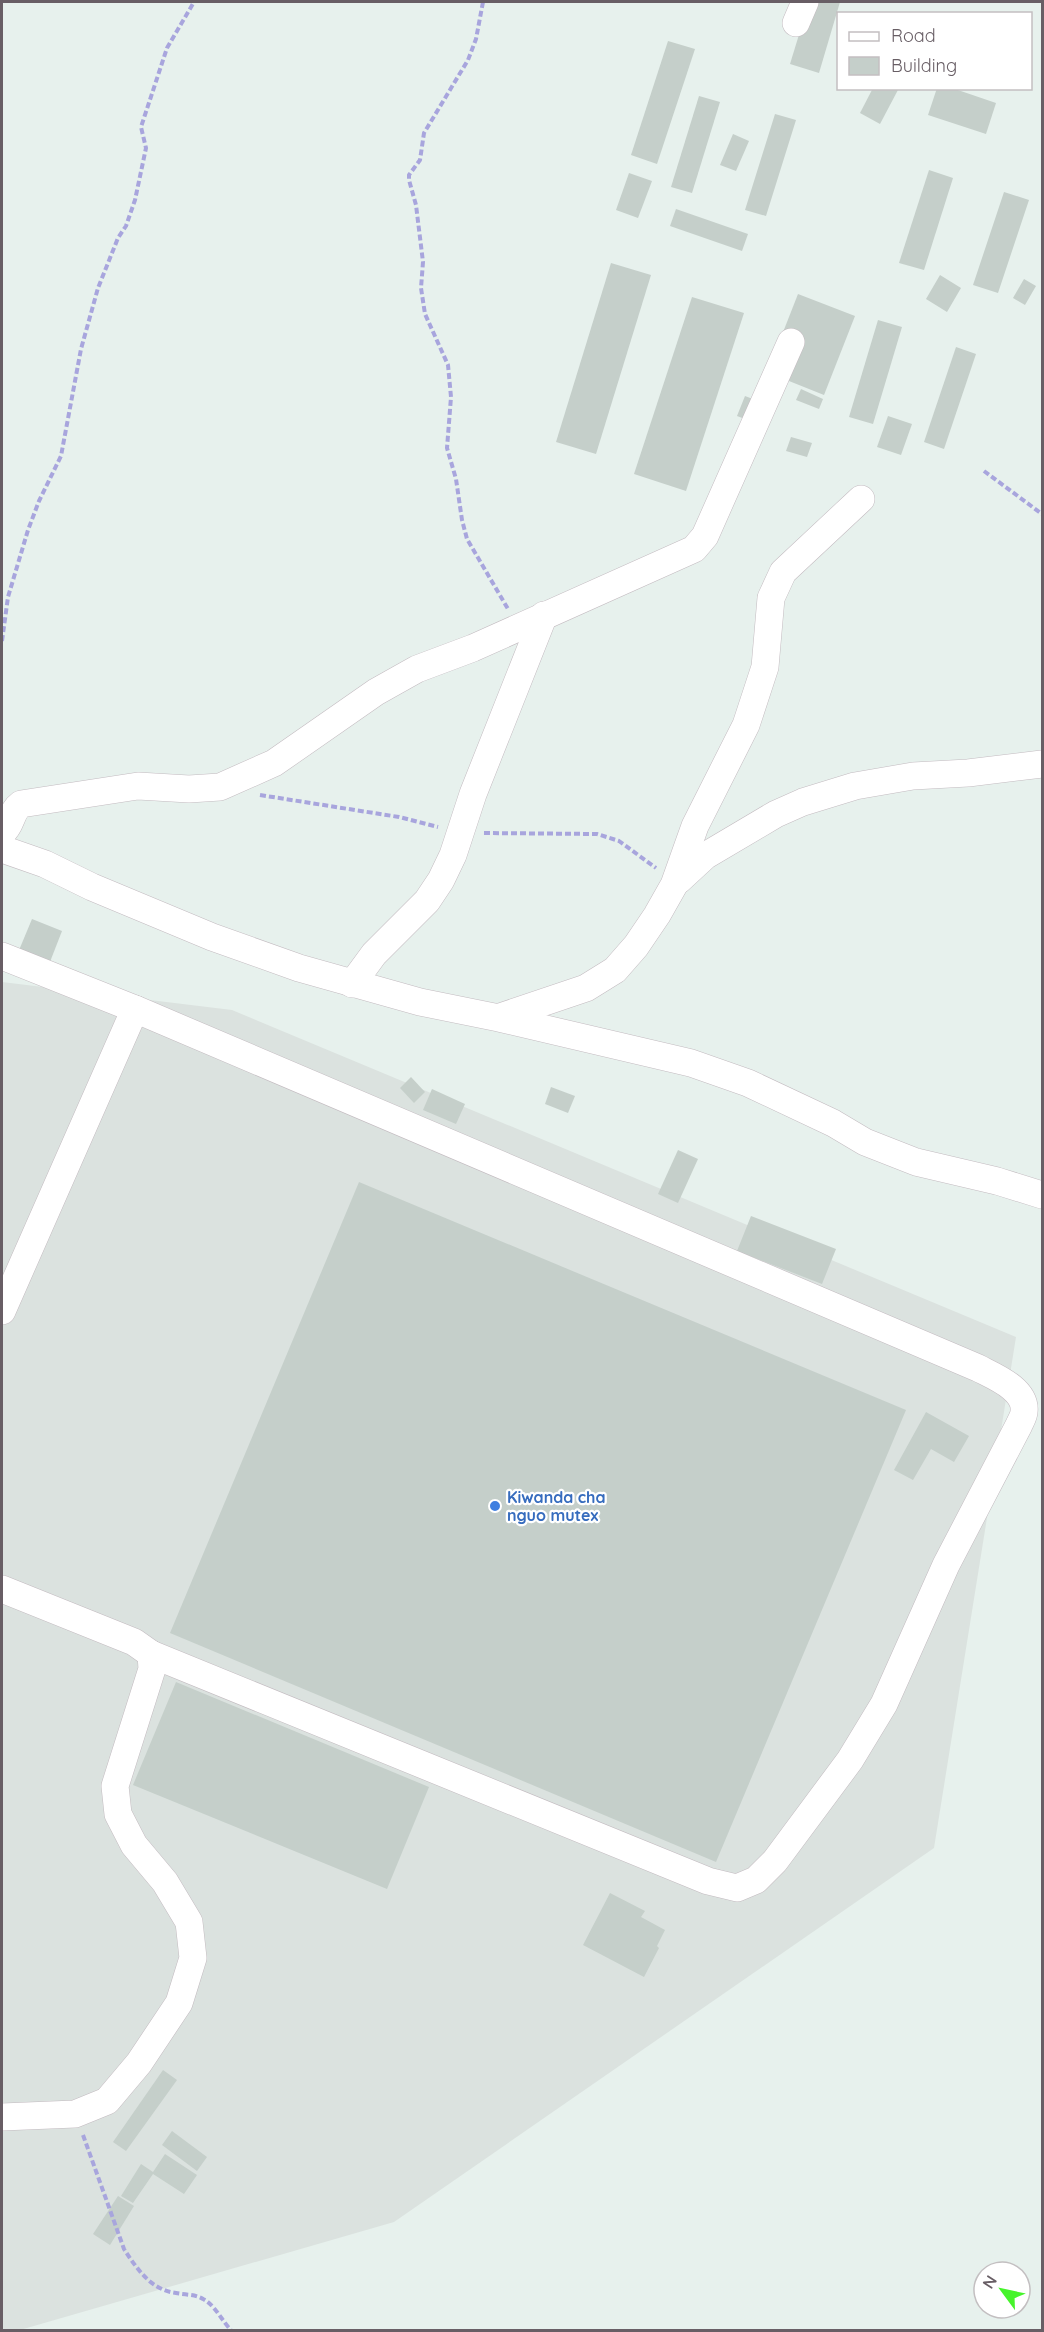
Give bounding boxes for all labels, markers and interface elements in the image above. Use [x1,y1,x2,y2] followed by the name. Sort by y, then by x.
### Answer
[837,12,1032,90] legend
[891,24,936,47] text: Road
[891,54,957,77] text: Building
[507,1487,606,1525] place label: Kiwanda cha nguo mutex
[488,1499,502,1513] marker: Kiwanda cha nguo mutex
[972,2260,1032,2320] north arrow
[978,2271,1001,2292] text: N

